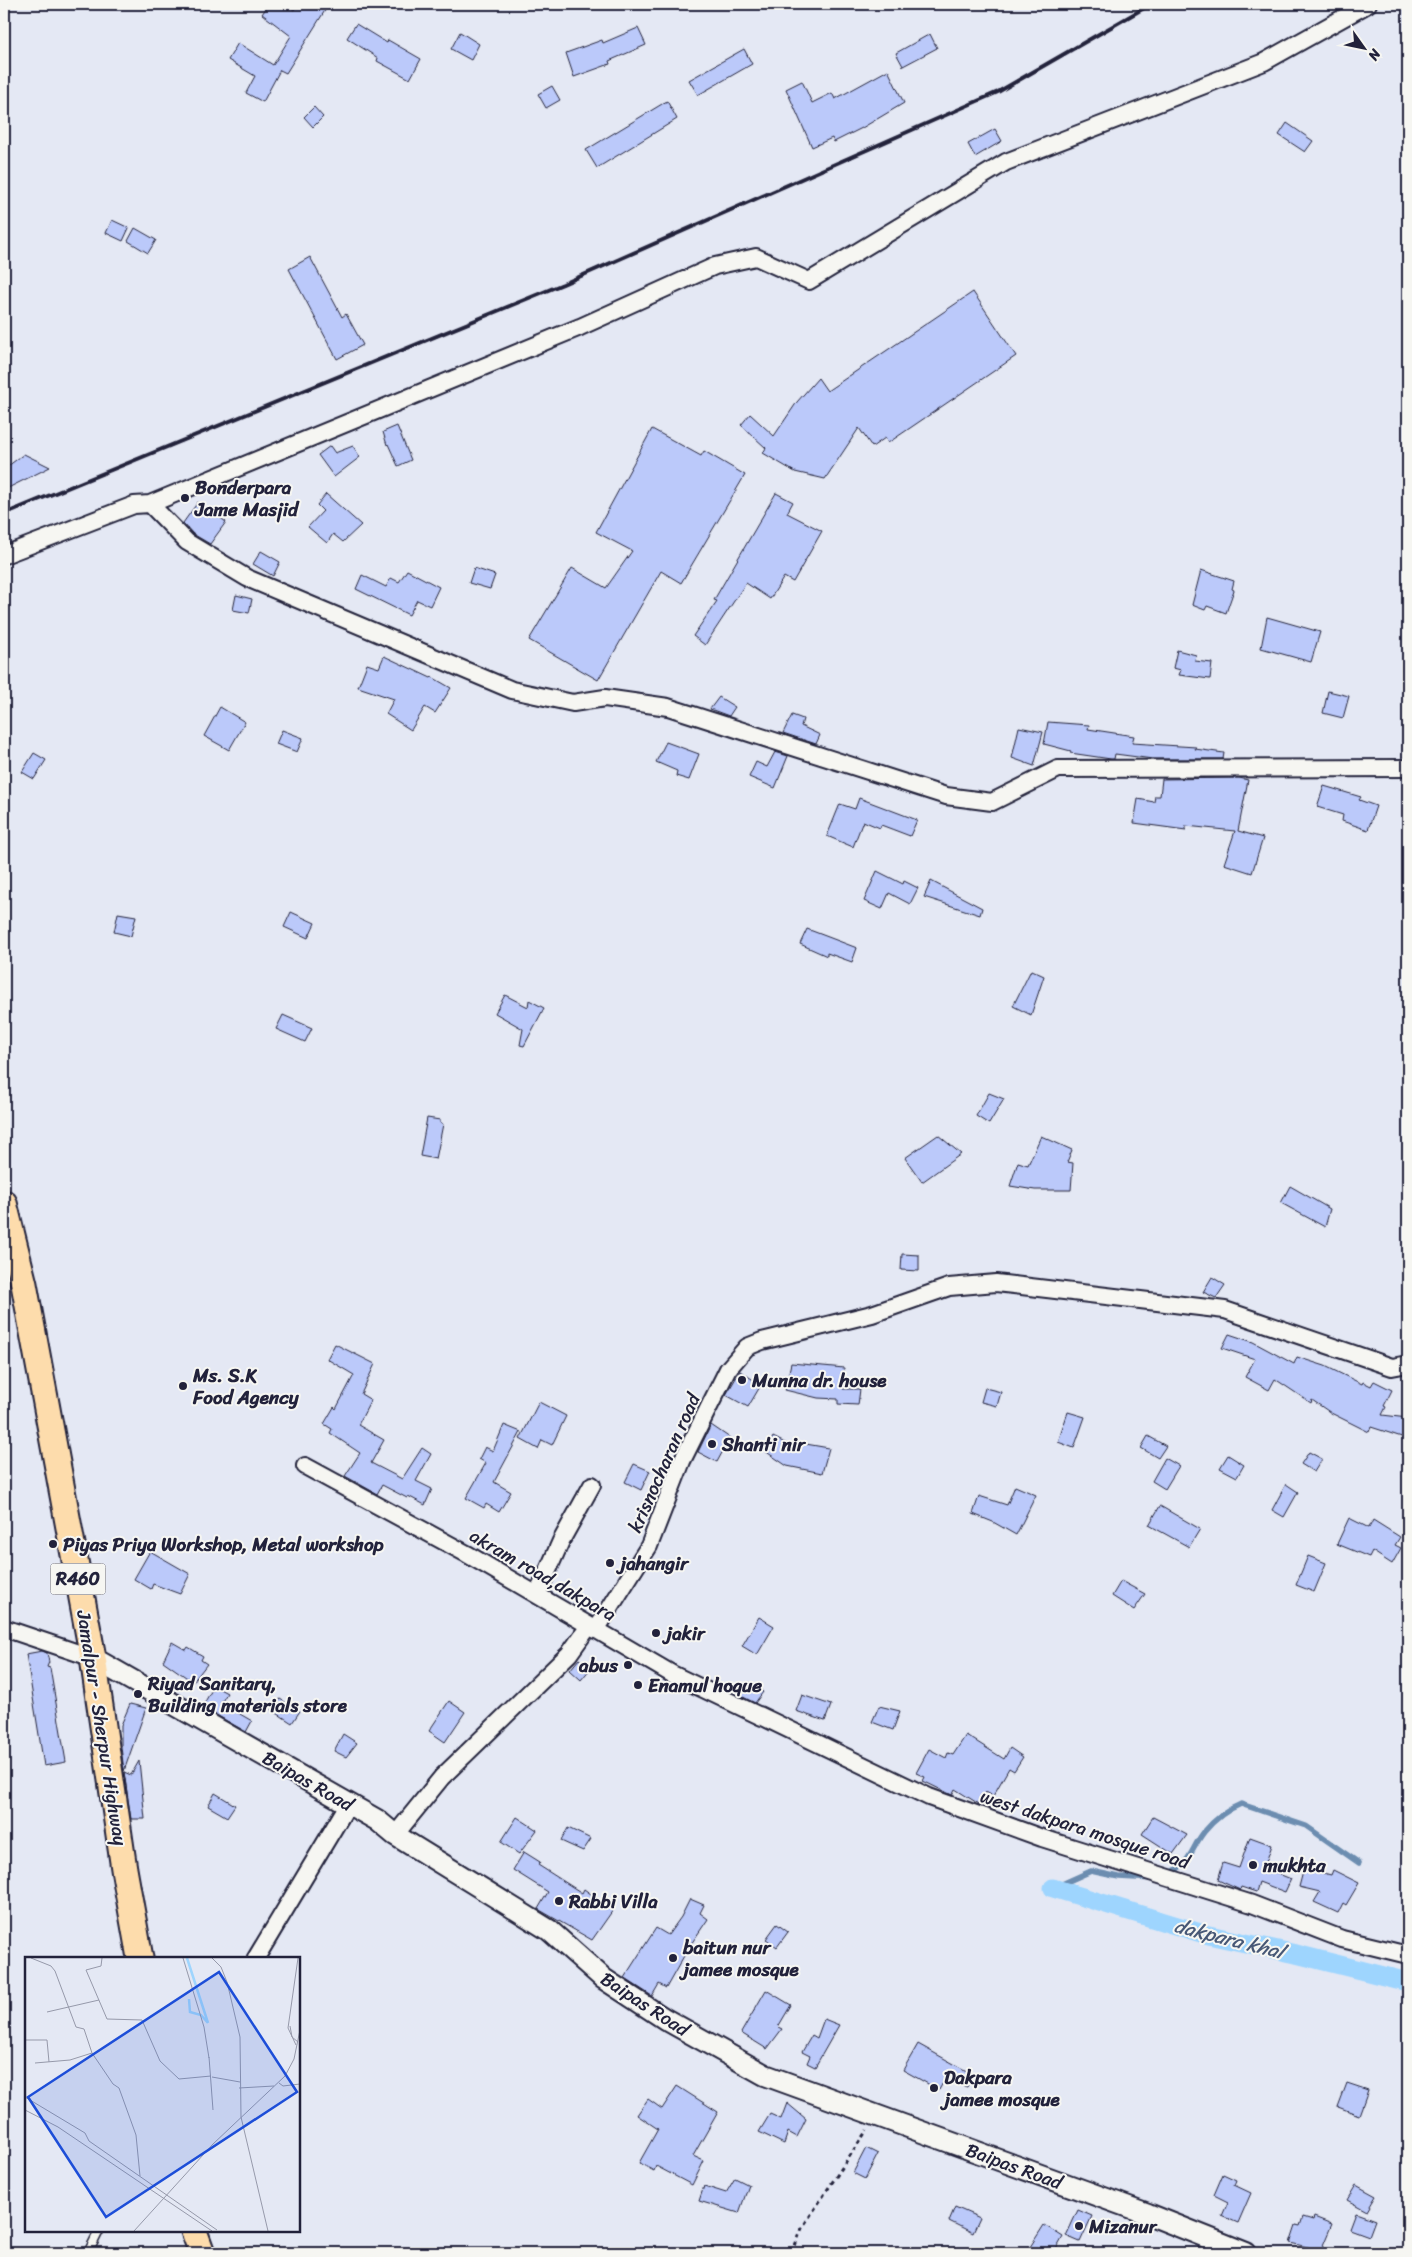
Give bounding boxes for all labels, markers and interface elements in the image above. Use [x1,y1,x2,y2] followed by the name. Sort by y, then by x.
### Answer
[1340,22,1390,72] north arrow
[1361,43,1388,66] text: N
[194,471,300,526] place label: Bonderpara Jame Masjid
[179,492,191,504] marker: Bonderpara Jame Masjid
[192,1359,300,1414] place label: Ms. S.K Food Agency
[751,1364,887,1397] place label: Munna dr. house
[736,1374,748,1386] marker: Munna dr. house
[177,1380,189,1392] marker: Ms. S.K Food Agency
[619,1386,710,1538] street label: krisnocharan road
[721,1428,807,1461] place label: Shanti nir
[706,1438,718,1450] marker: Shanti nir
[463,1519,623,1631] street label: akram road,dakpara
[63,1528,385,1561] place label: Piyas Priya Workshop, Metal workshop
[47,1538,59,1550] marker: Piyas Priya Workshop, Metal workshop
[616,1547,690,1580] place label: jahangir
[604,1557,616,1569] marker: jahangir
[50,1564,106,1595] road number: R460
[67,1607,137,1848] street label: Jamalpur - Sherpur Highway
[662,1617,706,1650] place label: jakir
[650,1627,662,1639] marker: jakir
[578,1649,619,1682] place label: abus
[622,1659,634,1671] marker: abus
[147,1667,348,1722] place label: Riyad Sanitary, Building materials store
[648,1669,762,1702] place label: Enamul hoque
[632,1679,644,1691] marker: Enamul hoque
[132,1688,144,1700] marker: Riyad Sanitary, Building materials store
[256,1742,362,1821] street label: Baipas Road
[976,1779,1196,1879] street label: west dakpara mosque road
[1262,1849,1326,1882] place label: mukhta
[1247,1859,1259,1871] marker: mukhta
[568,1885,658,1918] place label: Rabbi Villa
[553,1895,565,1907] marker: Rabbi Villa
[1170,1908,1292,1971] water label: dakpara khal
[679,1931,800,1986] place label: baitun nur jamee mosque
[667,1952,679,1964] marker: baitun nur jamee mosque
[25,1957,300,2232] inset map
[594,1963,698,2046] street label: Baipas Road
[940,2061,1061,2116] place label: Dakpara jamee mosque
[928,2082,940,2094] marker: Dakpara jamee mosque
[961,2133,1069,2199] street label: Baipas Road
[1088,2210,1158,2243] place label: Mizanur
[1073,2220,1085,2232] marker: Mizanur

